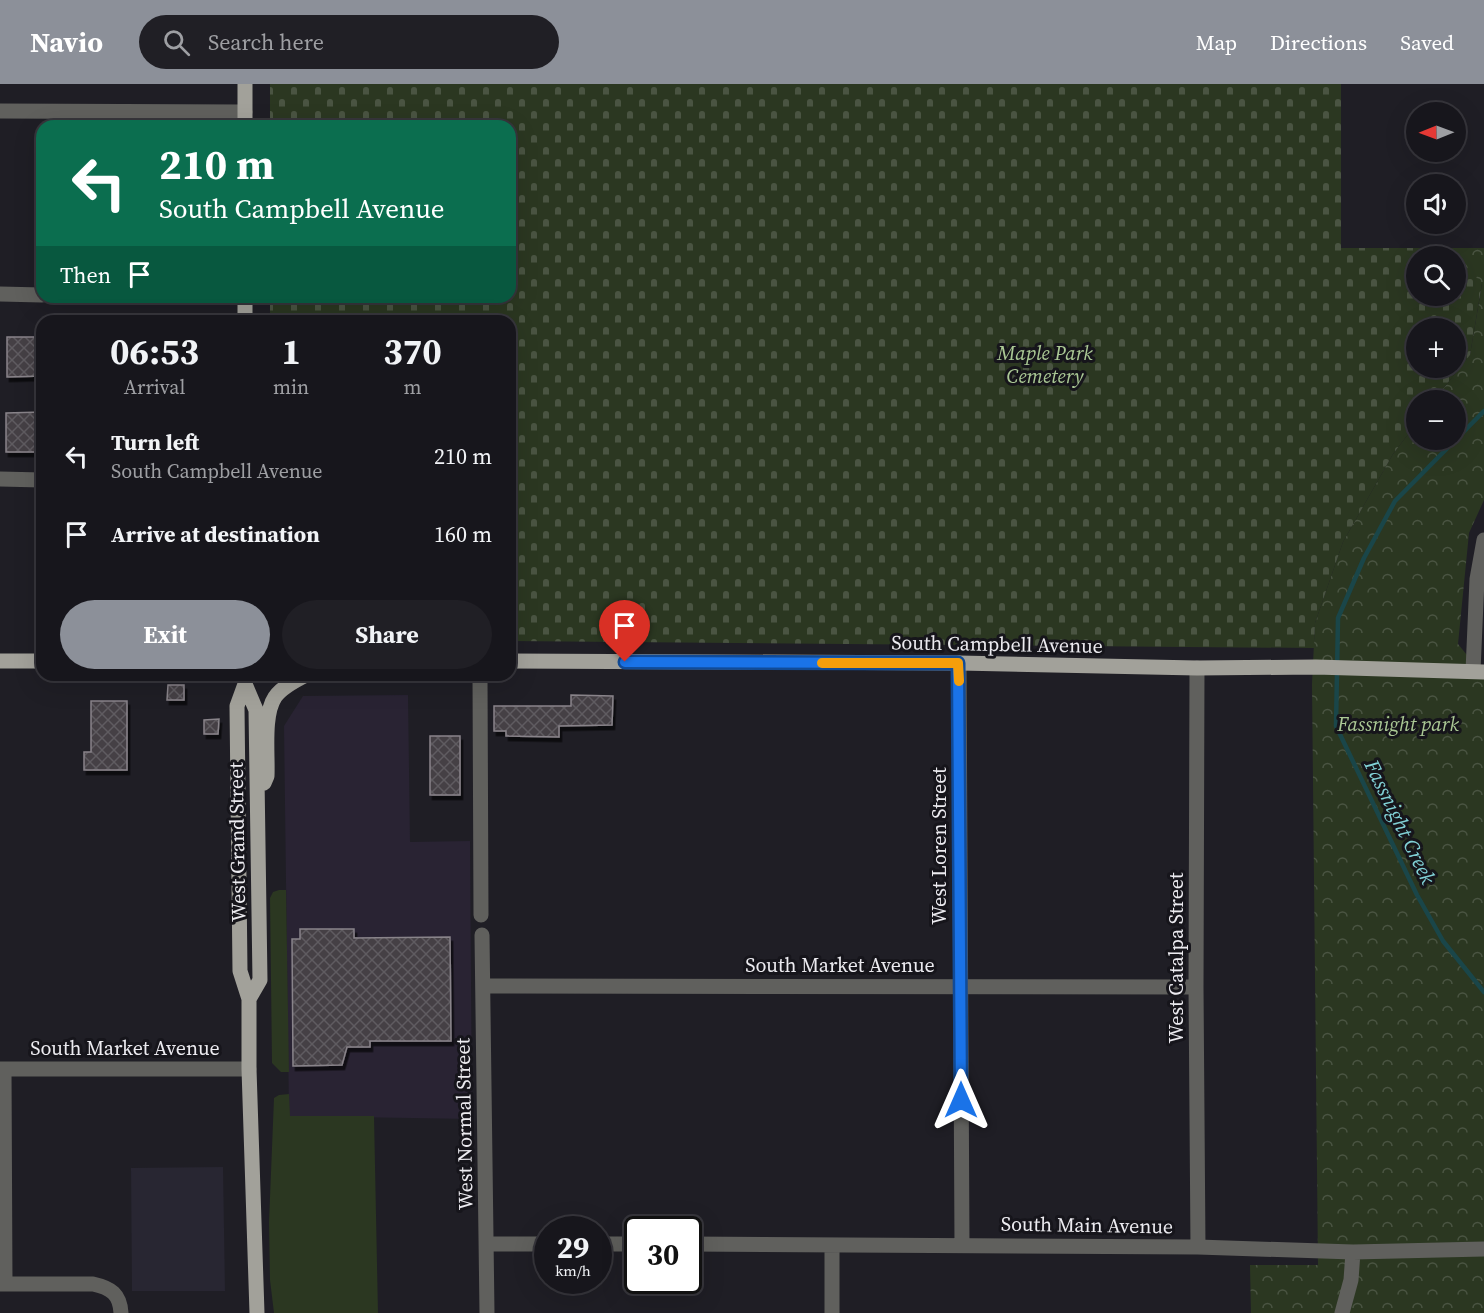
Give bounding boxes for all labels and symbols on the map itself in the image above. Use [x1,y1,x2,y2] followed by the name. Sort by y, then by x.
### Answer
[1406,102,1466,162] north arrow
[996,339,1093,390] park label: Maple Park Cemetery
[599,600,650,662] pin
[891,628,1103,660] street label: South Campbell Avenue
[1336,710,1459,738] park label: Fassnight park
[1357,754,1443,889] water label: Fassnight Creek
[222,761,252,922] street label: West Grand Street
[925,767,953,925] street label: West Loren Street
[1162,872,1190,1044] street label: West Catalpa Street
[745,951,935,979] street label: South Market Avenue
[30,1034,220,1062] street label: South Market Avenue
[448,1037,480,1210] street label: West Normal Street
[929,1068,993,1132] position arrow
[1001,1210,1173,1240] street label: South Main Avenue
[624,1216,702,1294] speed limit sign: 30

